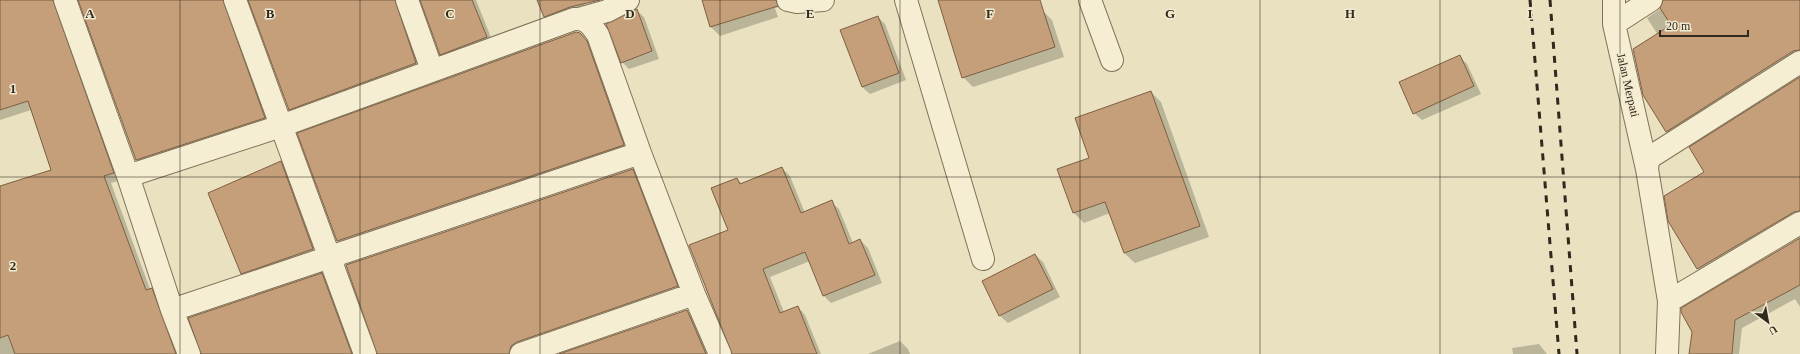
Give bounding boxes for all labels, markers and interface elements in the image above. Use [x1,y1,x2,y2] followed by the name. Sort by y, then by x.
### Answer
[85,6,95,21] text: A
[266,6,275,21] text: B
[445,6,455,21] text: C
[625,6,635,21] text: D
[806,6,814,21] text: E
[986,6,994,21] text: F
[1165,6,1175,21] text: G
[1345,6,1355,21] text: H
[1527,6,1533,21] text: I
[1660,12,1748,38] scale bar
[1666,19,1691,33] text: 20 m
[1614,51,1642,119] street label: Jalan Merpati
[10,81,16,96] text: 1
[10,258,16,273] text: 2
[1748,302,1788,342] north arrow
[1767,323,1780,338] text: U

